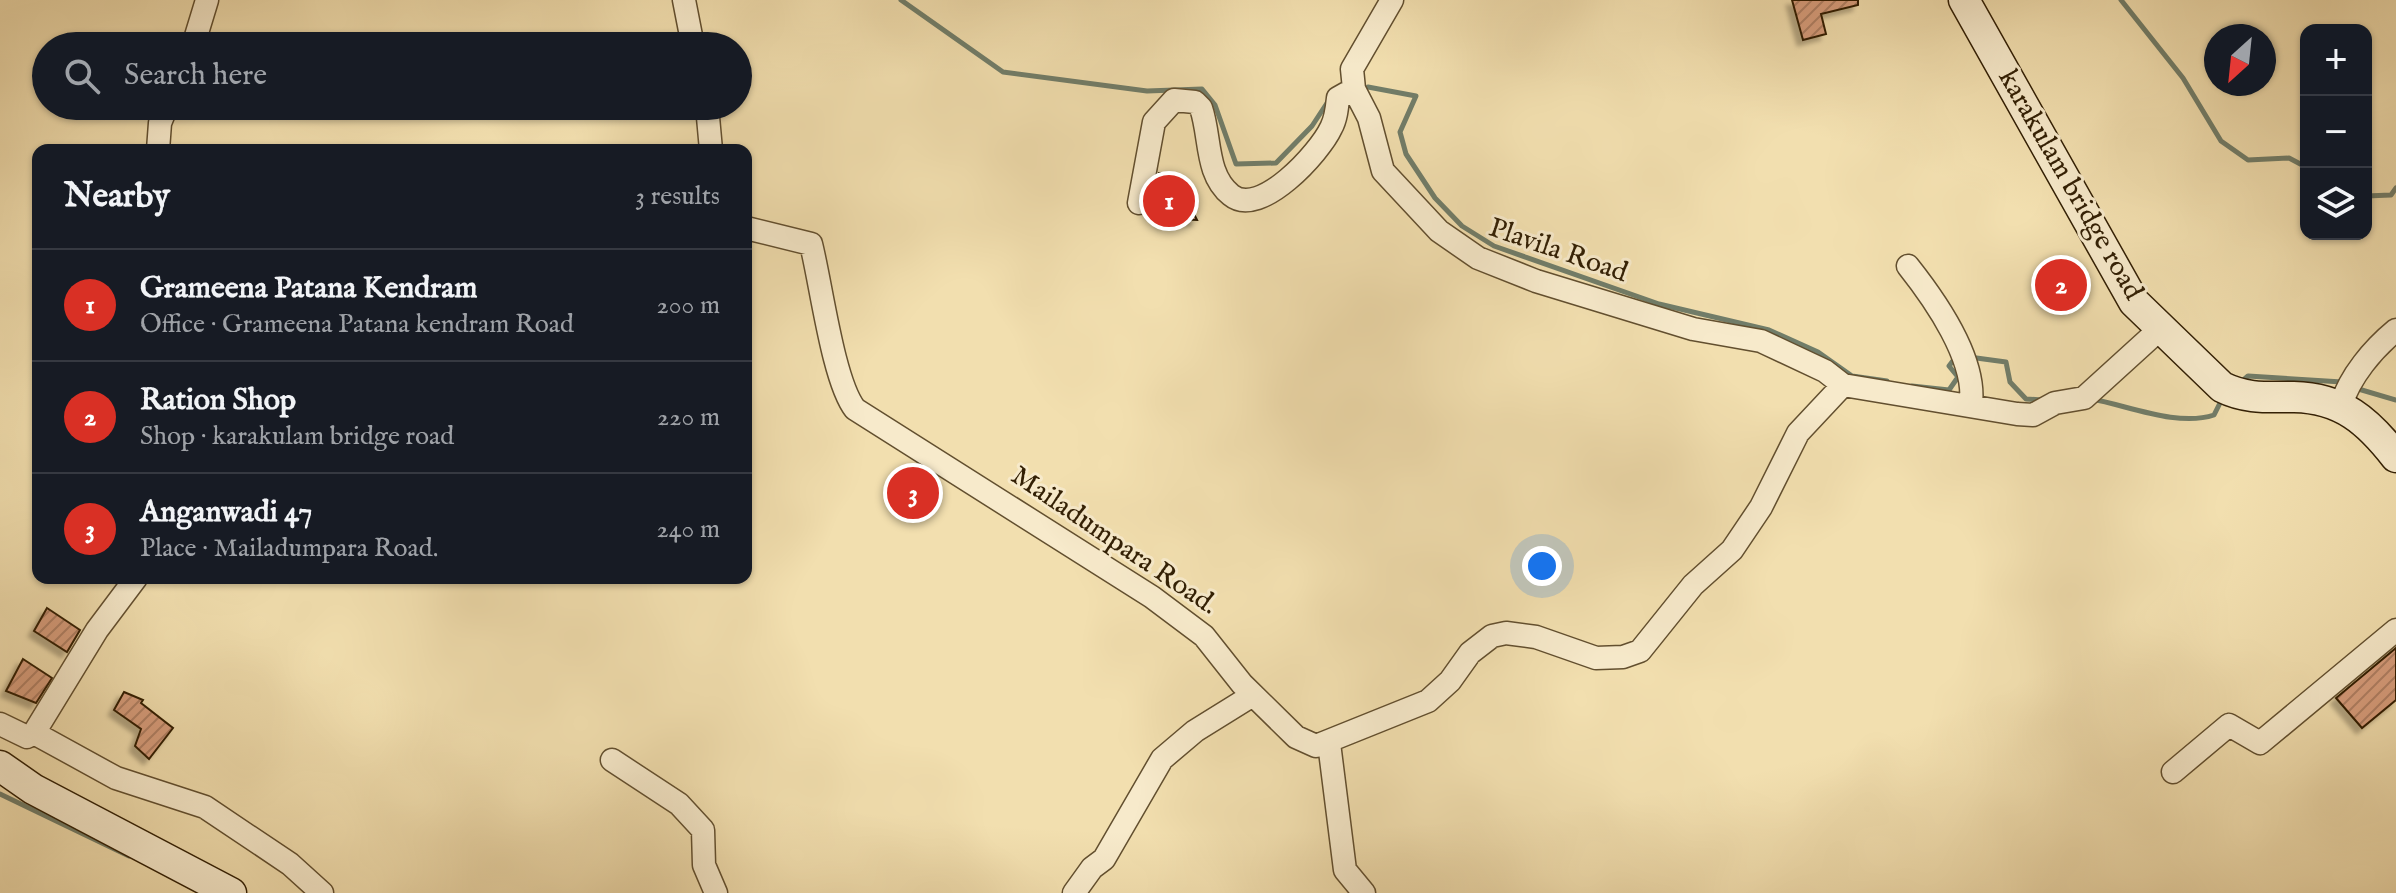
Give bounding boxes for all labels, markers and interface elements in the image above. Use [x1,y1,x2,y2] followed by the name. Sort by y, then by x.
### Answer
[2204,24,2276,96] north arrow
[2300,24,2372,240] map controls
[2300,24,2372,96] button: +
[32,32,752,120] search box
[60,54,104,98] icon: search
[124,57,267,95] text: Search here
[1990,63,2150,307] street label: karakulam bridge road
[2300,96,2372,168] button: −
[2300,168,2372,240] button: layers
[1143,171,1195,231] pin: 1
[64,175,170,218] text: Nearby
[635,180,720,213] text: 3 results
[1484,211,1632,291] street label: Plavila Road
[2035,255,2087,315] pin: 2
[140,270,477,308] text: Grameena Patana Kendram
[85,289,95,322] text: 1
[656,289,720,322] text: 200 m
[140,308,574,341] text: Office · Grameena Patana kendram Road
[140,382,296,420] text: Ration Shop
[84,401,96,434] text: 2
[657,401,720,434] text: 220 m
[140,420,454,453] text: Shop · karakulam bridge road
[1004,459,1224,623] street label: Mailadumpara Road.
[887,463,939,523] pin: 3
[140,494,312,532] text: Anganwadi 47
[85,513,95,546] text: 3
[657,513,720,546] text: 240 m
[140,532,438,565] text: Place · Mailadumpara Road.
[1522,546,1562,586] your location

